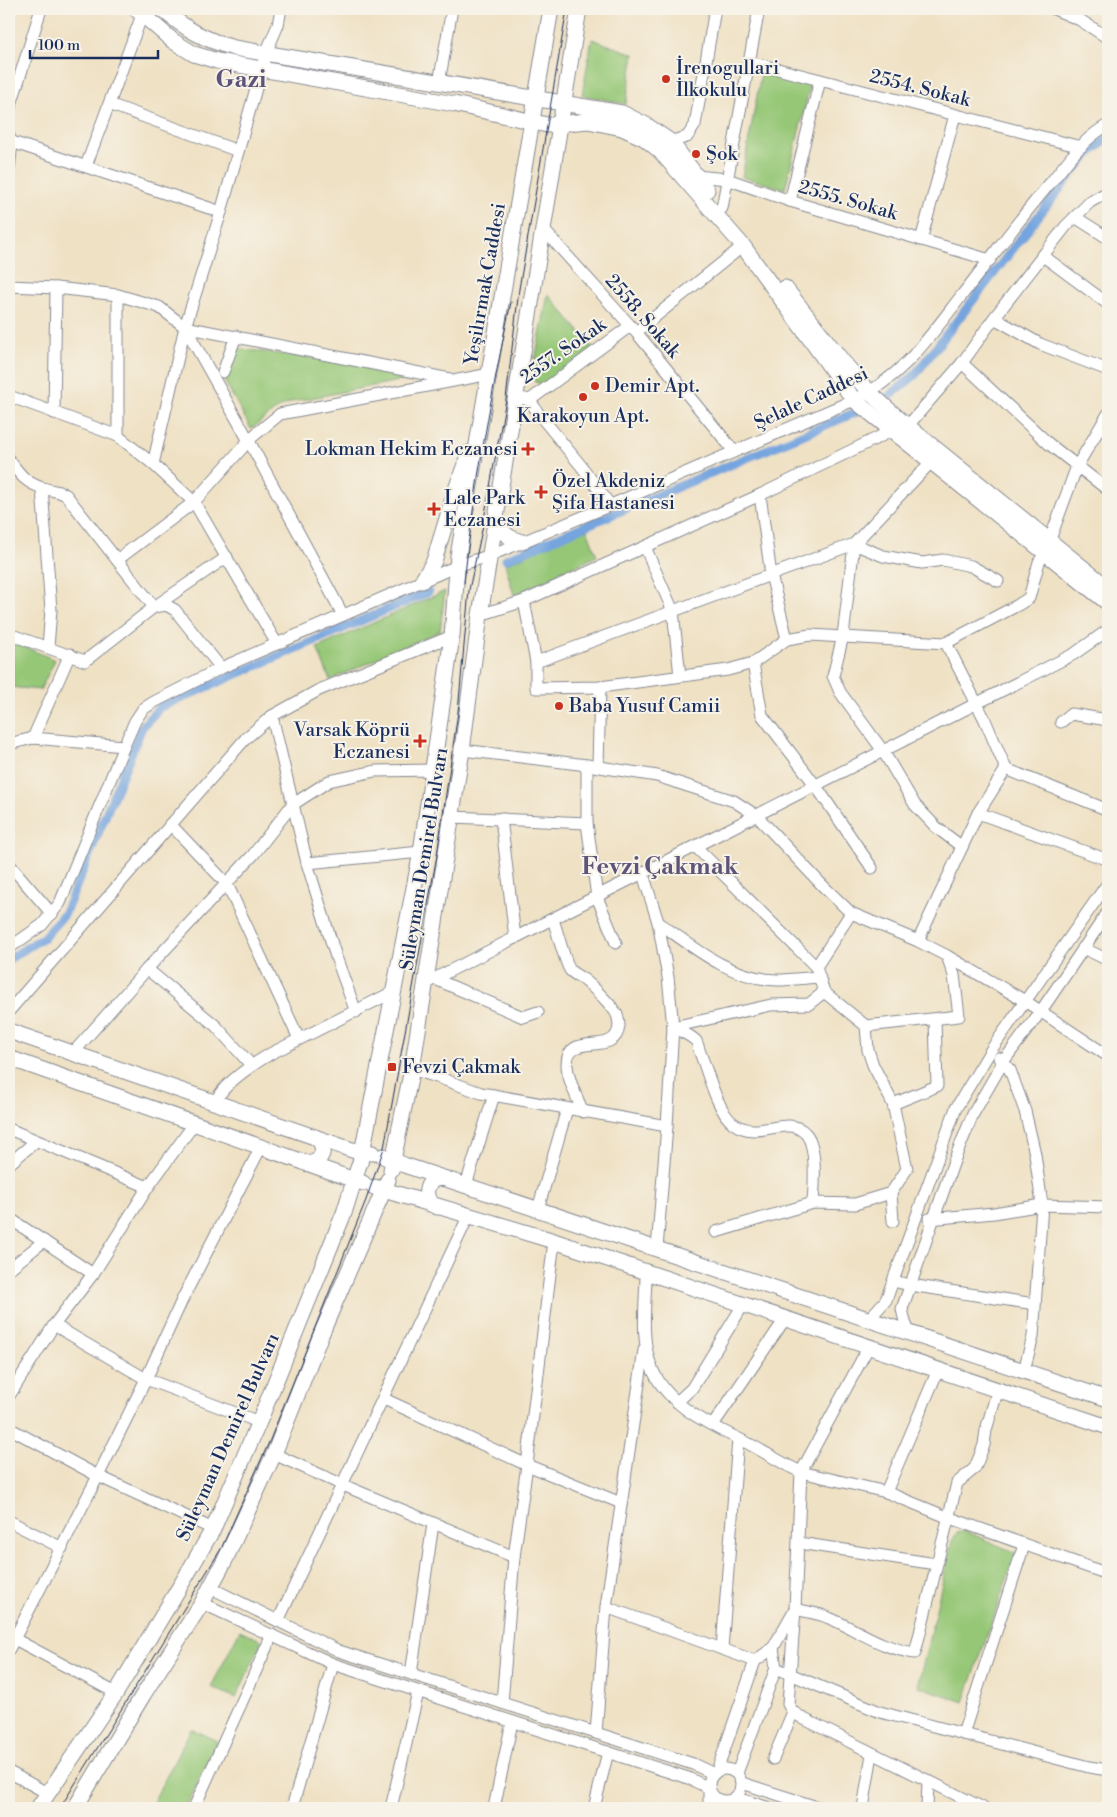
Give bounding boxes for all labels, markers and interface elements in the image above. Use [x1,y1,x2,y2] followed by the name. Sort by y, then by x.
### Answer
[30,28,158,60] scale bar
[38,36,80,55] text: 100 m
[676,55,779,102] place label: İrenogullari İlkokulu
[867,64,974,112] street label: 2554. Sokak
[215,65,267,95] district label: Gazi
[660,73,672,85] marker: İrenogullari İlkokulu
[706,142,739,166] place label: Şok
[690,148,702,160] marker: Şok
[796,174,901,226] street label: 2555. Sokak
[459,201,511,368] street label: Yeşilırmak Caddesi
[600,269,687,364] street label: 2558. Sokak
[515,312,612,390] street label: 2557. Sokak
[750,361,872,435] street label: Şelale Caddesi
[605,374,699,398] place label: Demir Apt.
[589,380,601,392] marker: Demir Apt.
[577,391,589,403] marker: Karakoyun Apt.
[517,404,649,428] place label: Karakoyun Apt.
[305,437,518,461] place label: Lokman Hekim Eczanesi
[522,443,534,455] marker: Lokman Hekim Eczanesi
[552,468,675,515] place label: Özel Akdeniz Şifa Hastanesi
[534,485,548,499] marker: Özel Akdeniz Şifa Hastanesi
[444,486,526,532] place label: Lale Park Eczanesi
[428,503,440,515] marker: Lale Park Eczanesi
[568,694,720,718] place label: Baba Yusuf Camii
[553,700,565,712] marker: Baba Yusuf Camii
[293,718,410,764] place label: Varsak Köprü Eczanesi
[414,735,426,747] marker: Varsak Köprü Eczanesi
[395,746,453,972] street label: Süleyman Demirel Bulvarı
[582,852,740,882] district label: Fevzi Çakmak
[402,1055,521,1079] place label: Fevzi Çakmak
[386,1061,398,1073] marker: Fevzi Çakmak
[171,1329,285,1545] street label: Süleyman Demirel Bulvarı

